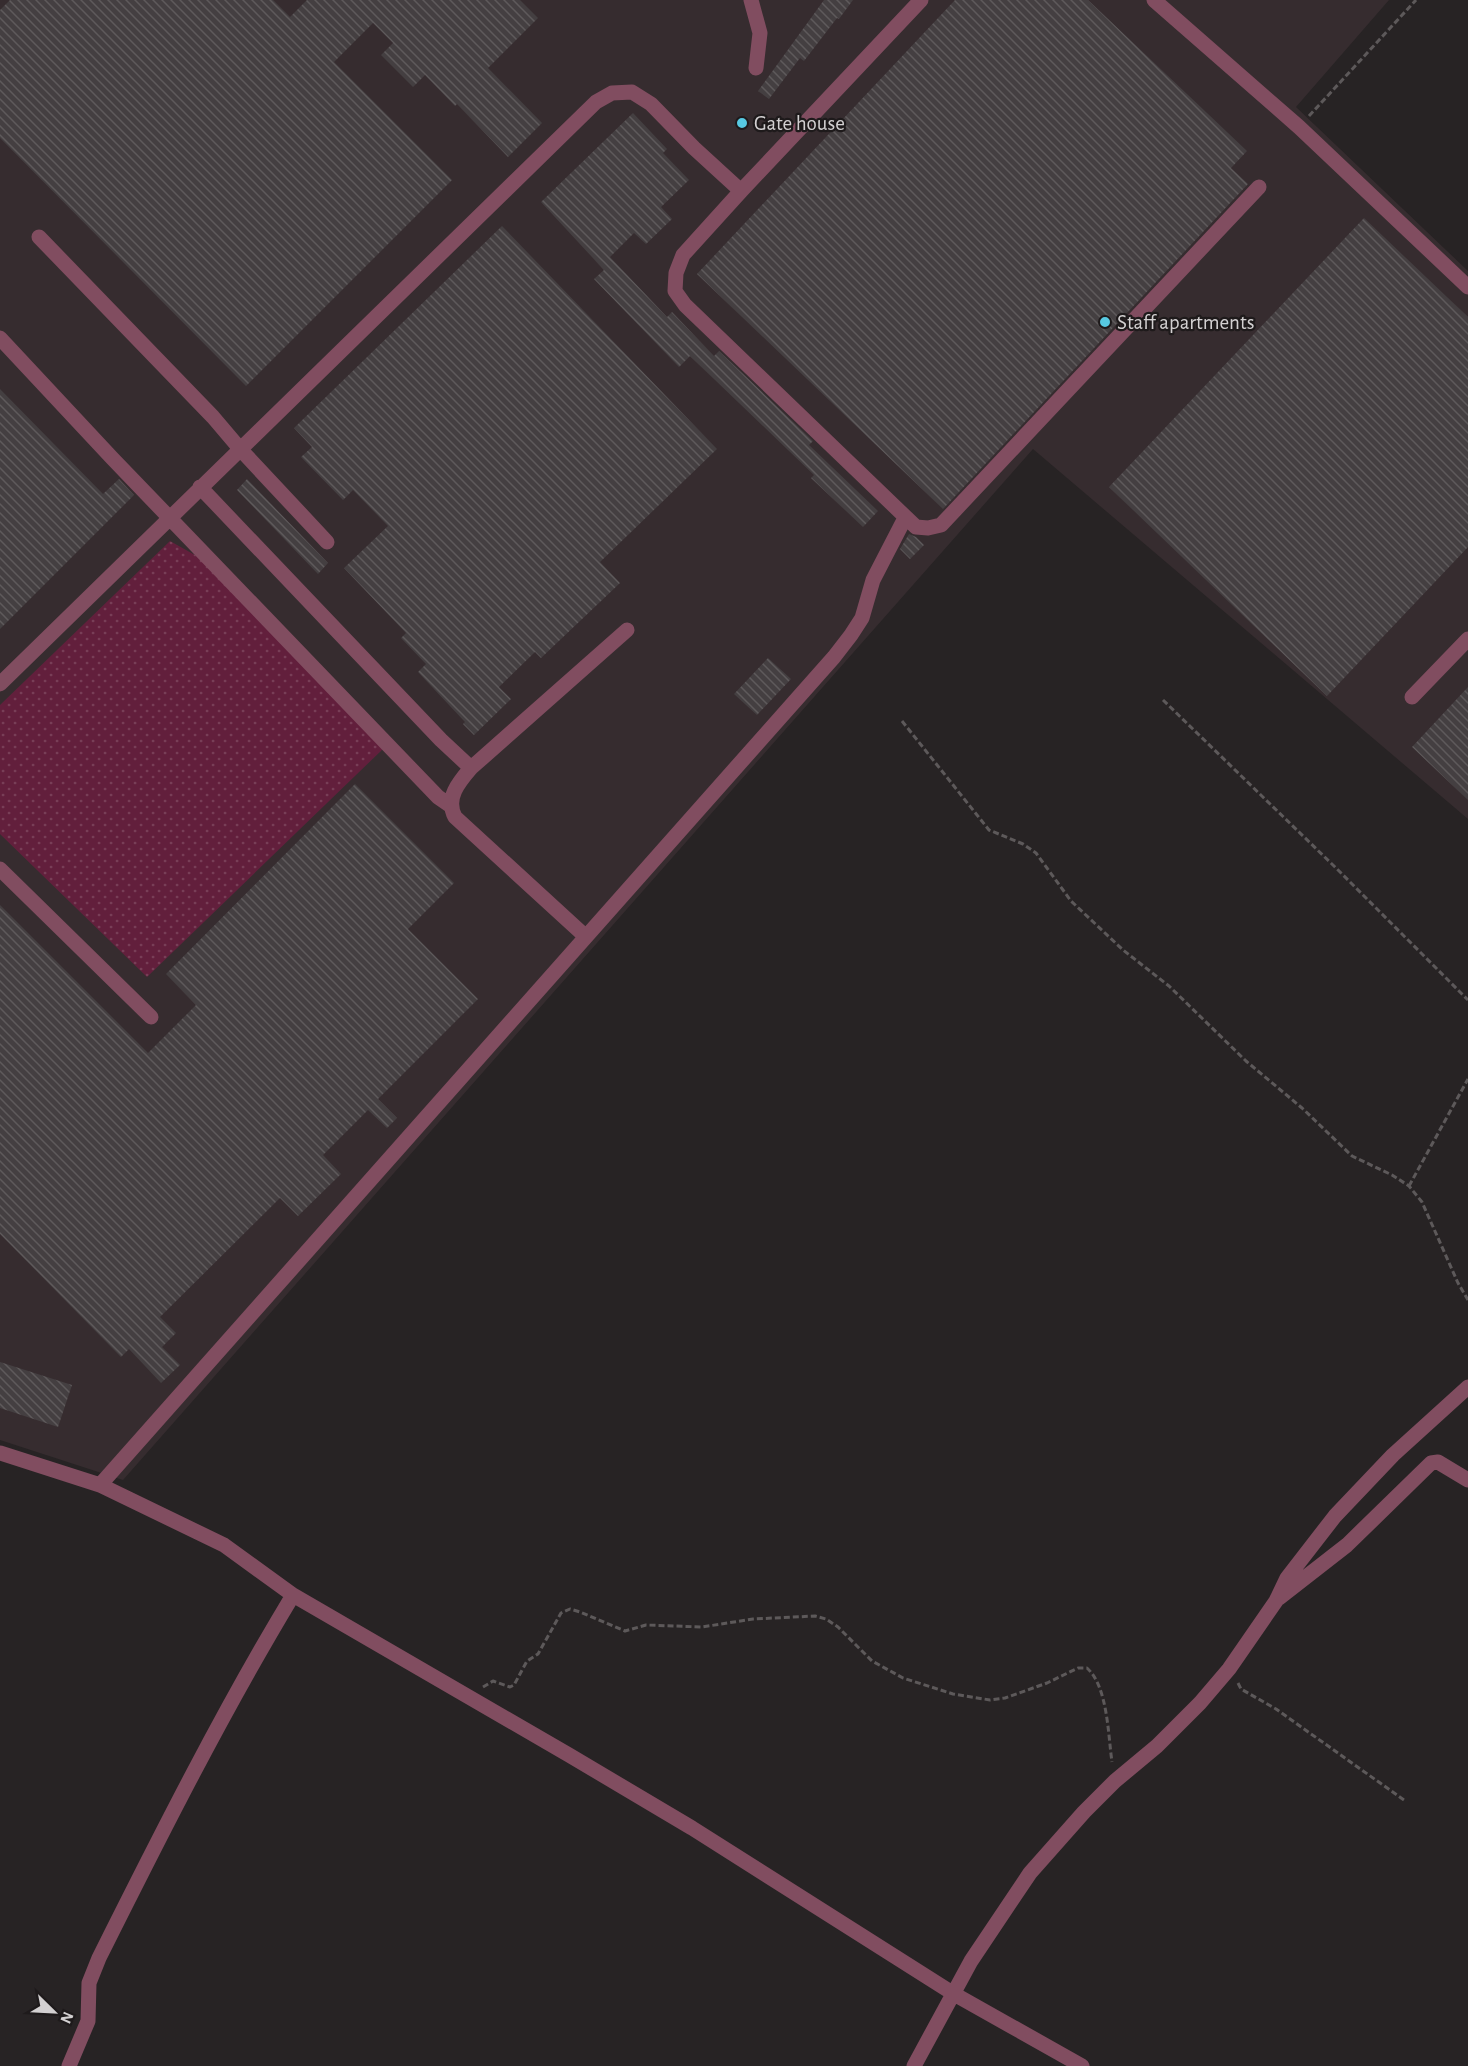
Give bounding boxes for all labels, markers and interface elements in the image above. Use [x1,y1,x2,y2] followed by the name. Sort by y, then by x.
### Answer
[754,113,845,134] place label: Gate house
[735,116,749,130] marker: Gate house
[1117,312,1254,333] place label: Staff apartments
[1098,315,1112,329] marker: Staff apartments
[24,1982,84,2042] north arrow
[57,2009,76,2026] text: N

